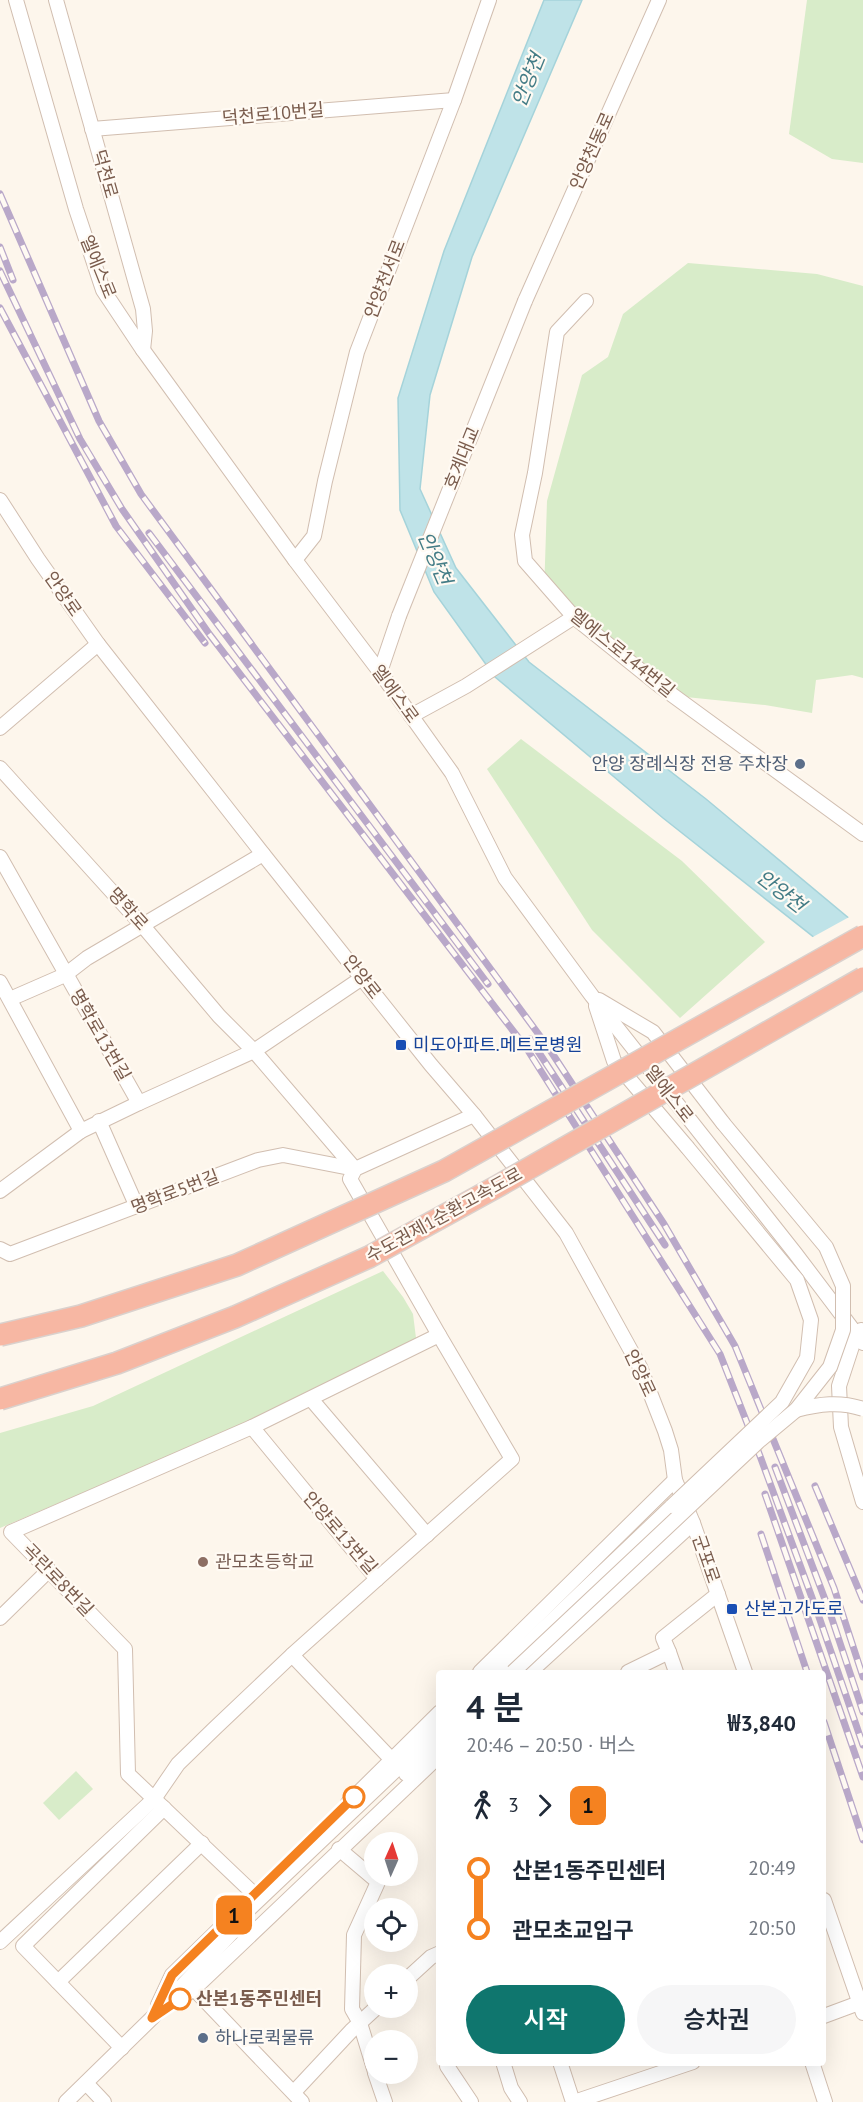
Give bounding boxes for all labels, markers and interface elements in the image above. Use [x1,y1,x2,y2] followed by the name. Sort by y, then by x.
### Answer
[506,47,551,110] water label: 안양천
[221,98,325,129] street label: 덕천로10번길
[564,108,619,193] street label: 안양천동로
[88,147,123,201] street label: 덕천로
[75,232,122,302] street label: 엘에스로
[359,236,410,322] street label: 안양천서로
[438,423,485,493] street label: 호계대교
[412,528,459,591] water label: 안양천
[40,567,87,621] street label: 안양로
[565,603,680,702] street label: 엘에스로144번길
[367,660,424,727] street label: 엘에스로
[591,752,788,775] place label: 안양 장례식장 전용 주차장
[793,757,807,771] marker: 안양 장례식장 전용 주차장
[751,864,813,920] water label: 안양천
[103,883,154,935] street label: 명학로
[338,950,387,1003] street label: 안양로
[65,985,136,1085] street label: 명학로13번길
[413,1033,582,1056] place label: 미도아파트.메트로병원
[394,1038,408,1052] marker: 미도아파트.메트로병원
[640,1061,699,1127] street label: 엘에스로
[361,1162,526,1267] street label: 수도권제1순환고속도로
[127,1164,222,1219] street label: 명학로5번길
[620,1345,661,1400] street label: 안양로
[298,1486,383,1579] street label: 안양로13번길
[688,1532,725,1586] street label: 군포로
[18,1538,99,1621] street label: 곡란로8번길
[215,1550,314,1573] place label: 관모초등학교
[196,1555,210,1569] marker: 관모초등학교
[744,1597,843,1620] place label: 산본고가도로
[725,1602,739,1616] marker: 산본고가도로
[466,1685,523,1728] text: 4 분
[728,1709,796,1737] text: ₩3,840
[466,1732,635,1758] text: 20:46 – 20:50 · 버스
[343,1786,365,1808] unlabelled marker
[466,1789,499,1822] icon: walk
[528,1789,561,1822] icon: forward
[508,1792,519,1818] text: 3
[582,1792,594,1819] text: 1
[364,1832,418,1886] north arrow
[364,1832,418,2084] map controls
[748,1855,796,1881] text: 20:49
[512,1856,666,1884] text: 산본1동주민센터
[214,1896,254,1934] line badge: 1
[364,1898,418,1952] button: locate
[228,1902,240,1929] text: 1
[748,1915,796,1941] text: 20:50
[512,1916,633,1944] text: 관모초교입구
[364,1964,418,2018] button: +
[466,1985,625,2054] button: 시작
[637,1985,796,2054] button: 승차권
[196,1987,322,2010] place label: 산본1동주민센터
[169,1988,191,2010] marker: 산본1동주민센터
[215,2026,314,2049] place label: 하나로퀵물류
[364,2030,418,2084] button: −
[196,2031,210,2045] marker: 하나로퀵물류

